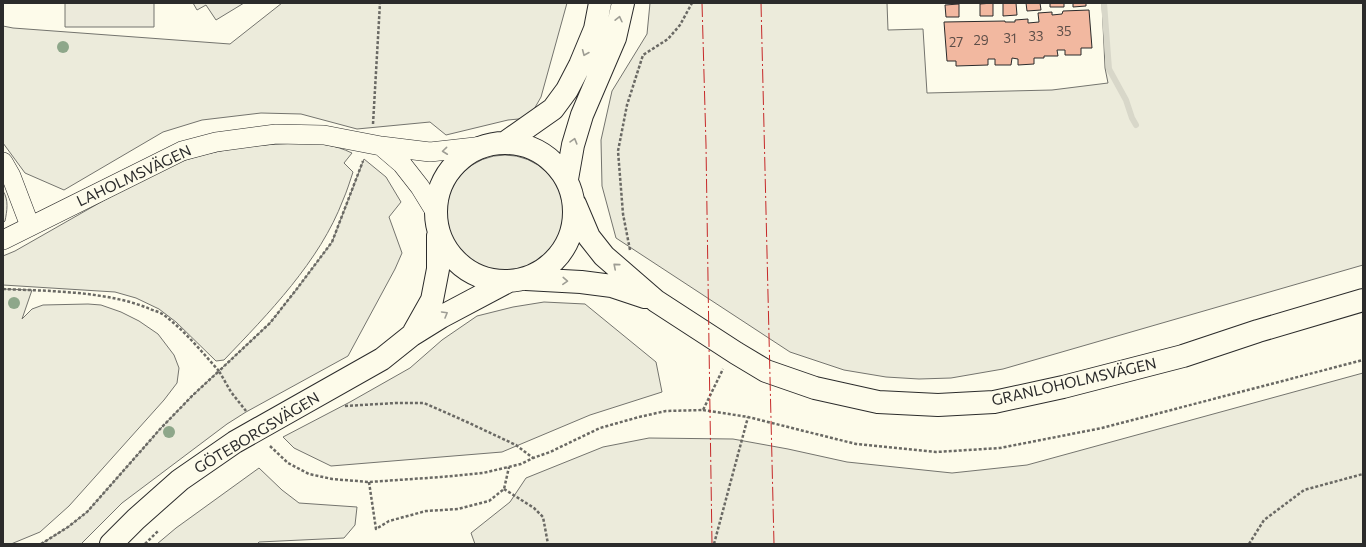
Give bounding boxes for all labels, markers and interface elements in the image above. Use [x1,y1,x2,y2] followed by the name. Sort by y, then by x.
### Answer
[614,16,622,22] one-way arrow
[1057,23,1071,39] house number: 35
[1029,28,1043,44] house number: 33
[1004,30,1016,46] house number: 31
[973,32,989,48] house number: 29
[949,34,963,50] house number: 27
[581,50,589,57] one-way arrow
[569,138,578,145] one-way arrow
[73,141,194,209] street label: LAHOLMSVÄGEN
[442,146,448,155] one-way arrow
[613,264,620,271] one-way arrow
[562,277,568,285] one-way arrow
[441,312,449,319] one-way arrow
[990,353,1158,409] street label: GRANLOHOLMSVÄGEN
[191,388,322,477] street label: GÖTEBORGSVÄGEN

